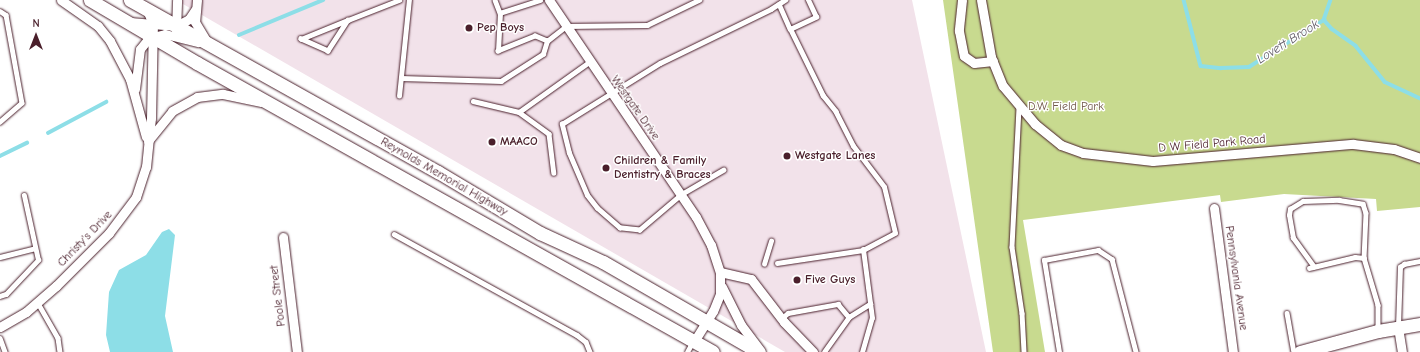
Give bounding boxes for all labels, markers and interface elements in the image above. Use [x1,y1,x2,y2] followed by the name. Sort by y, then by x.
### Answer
[16,16,56,56] north arrow
[32,17,40,30] text: N
[1254,17,1322,67] water label: Lovett Brook
[477,21,524,35] place label: Pep Boys
[464,23,474,33] marker: Pep Boys
[608,73,662,143] street label: Westgate Drive
[1028,100,1104,114] park label: D.W. Field Park
[1158,132,1266,156] street label: D W Field Park Road
[378,135,510,219] street label: Reynolds Memorial Highway
[500,135,538,149] place label: MAACO
[487,137,497,147] marker: MAACO
[795,149,875,163] place label: Westgate Lanes
[782,151,792,161] marker: Westgate Lanes
[614,154,711,182] place label: Children & Family Dentistry & Braces
[601,163,611,173] marker: Children & Family Dentistry & Braces
[55,208,115,270] street label: Christy's Drive
[1222,225,1250,331] street label: Pennsylvania Avenue
[267,265,289,327] street label: Poole Street
[805,273,855,287] place label: Five Guys
[792,275,802,285] marker: Five Guys

